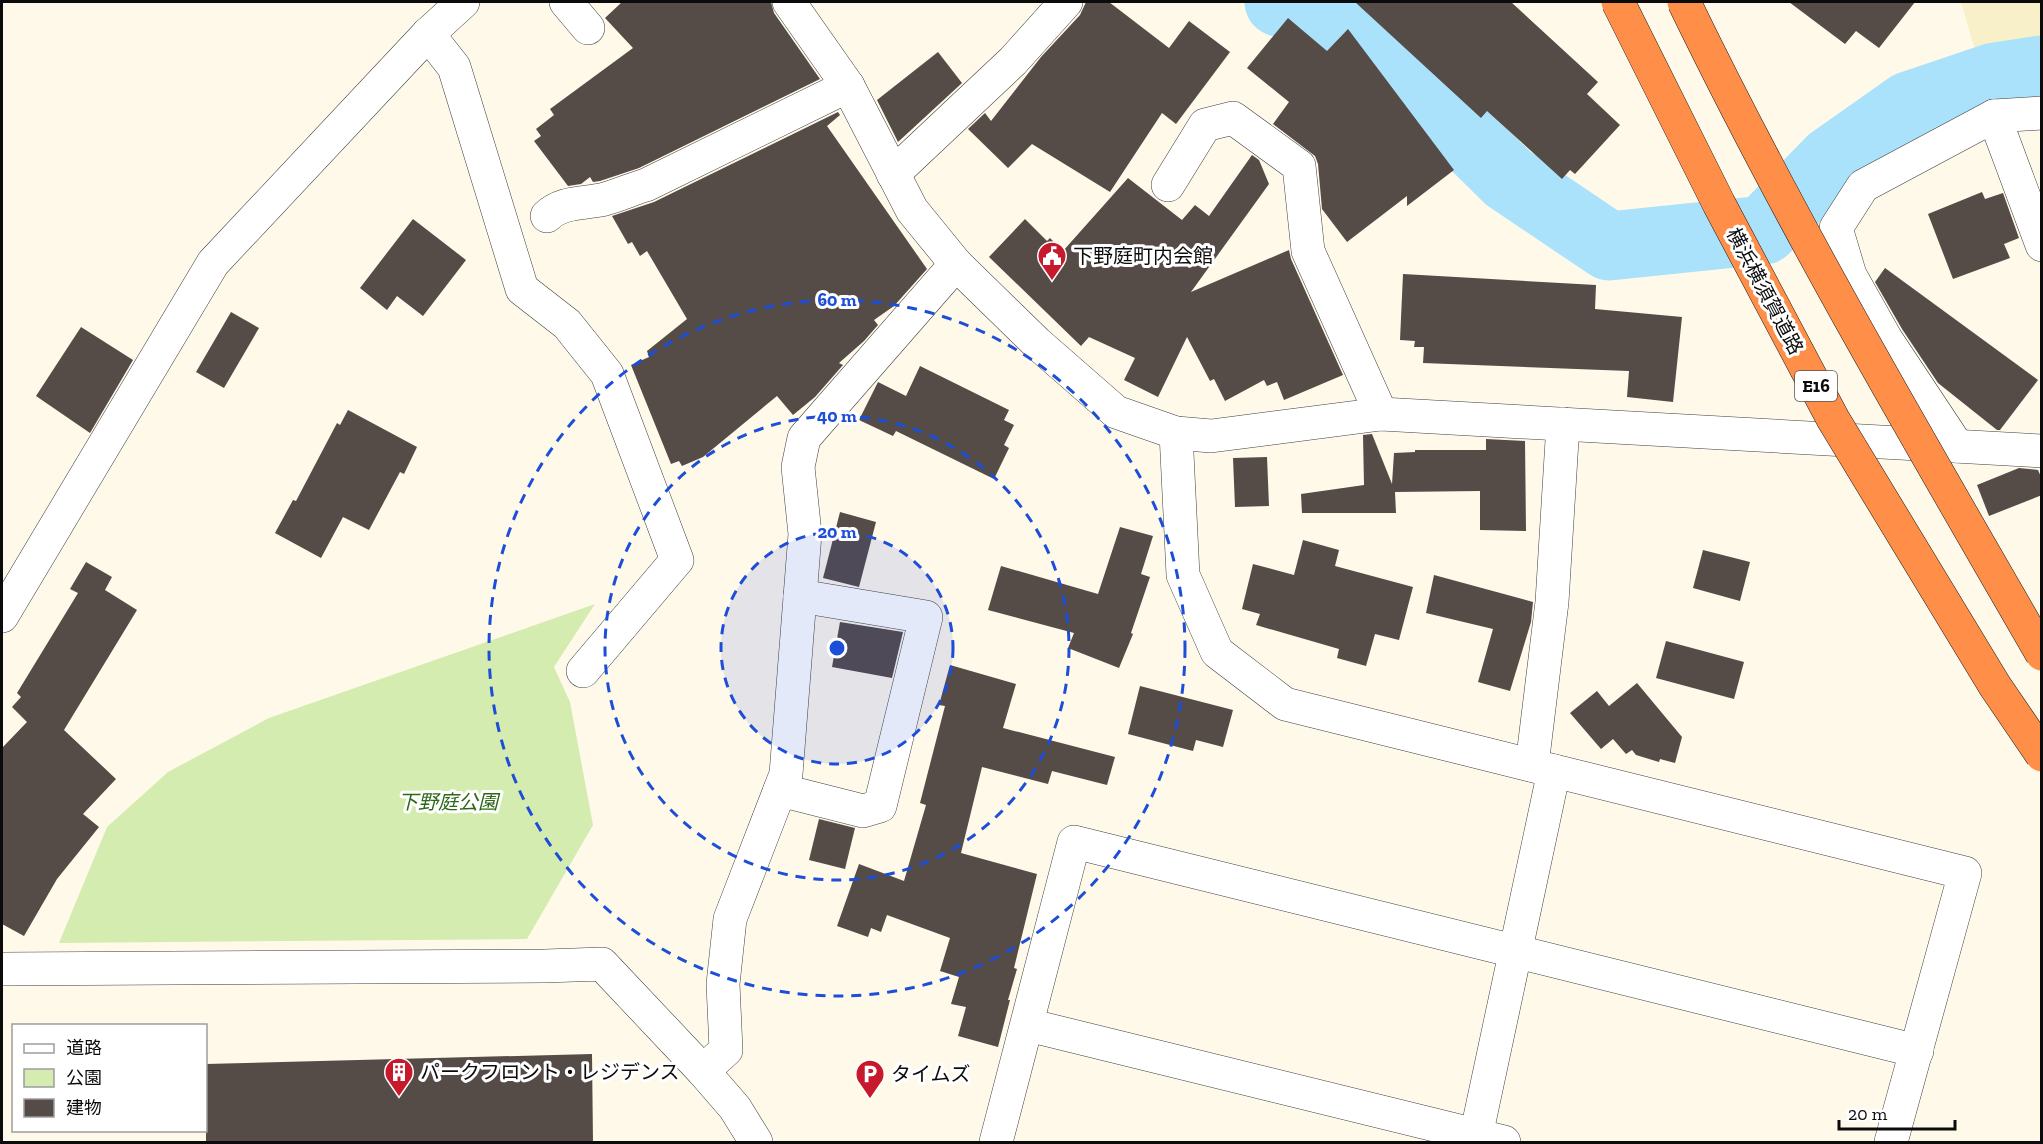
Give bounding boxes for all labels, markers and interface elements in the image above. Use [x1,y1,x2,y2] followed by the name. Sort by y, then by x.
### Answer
[1722,224,1808,358] street label: 横浜横須賀道路
[1036,240,1068,282] public building icon: 下野庭町内会館
[1073,244,1213,268] place label: 下野庭町内会館
[817,289,857,311] text: 60 m
[1795,371,1837,401] road number: E16
[817,405,857,427] text: 40 m
[817,521,857,543] text: 20 m
[827,638,847,658] centre of rings
[398,790,501,814] park label: 下野庭公園
[12,1024,207,1132] legend
[66,1037,102,1059] text: 道路
[383,1056,415,1098] building icon: パークフロント・レジデンス
[854,1058,886,1100] parking icon: タイムズ
[420,1060,680,1084] place label: パークフロント・レジデンス
[891,1062,971,1086] place label: タイムズ
[66,1067,102,1089] text: 公園
[1839,1093,1954,1131] scale bar
[66,1097,102,1119] text: 建物
[1848,1103,1888,1125] text: 20 m

